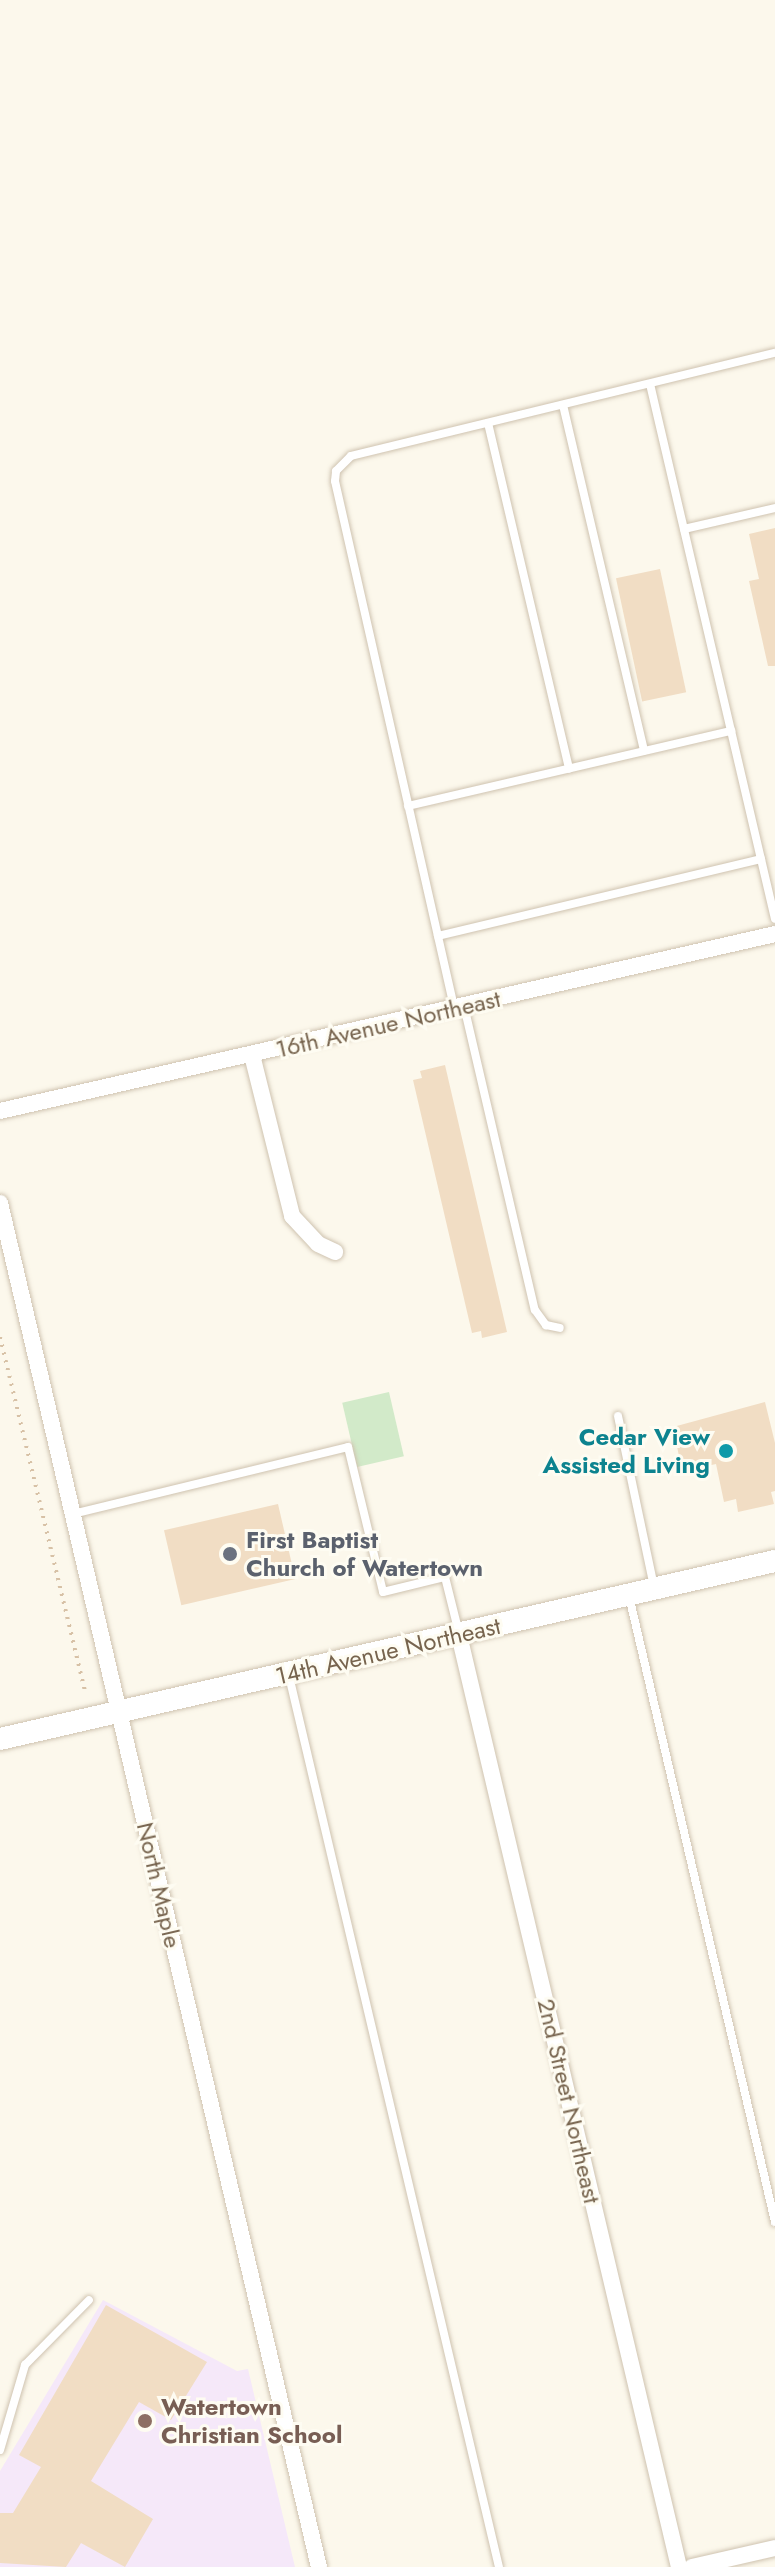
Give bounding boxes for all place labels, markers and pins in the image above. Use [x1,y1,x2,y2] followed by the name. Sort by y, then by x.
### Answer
[543,1423,710,1479] place label: Cedar View Assisted Living
[717,1442,735,1460] marker: Cedar View Assisted Living
[246,1526,483,1582] place label: First Baptist Church of Watertown
[221,1545,239,1563] marker: First Baptist Church of Watertown
[161,2393,342,2449] place label: Watertown Christian School
[136,2412,154,2430] marker: Watertown Christian School

